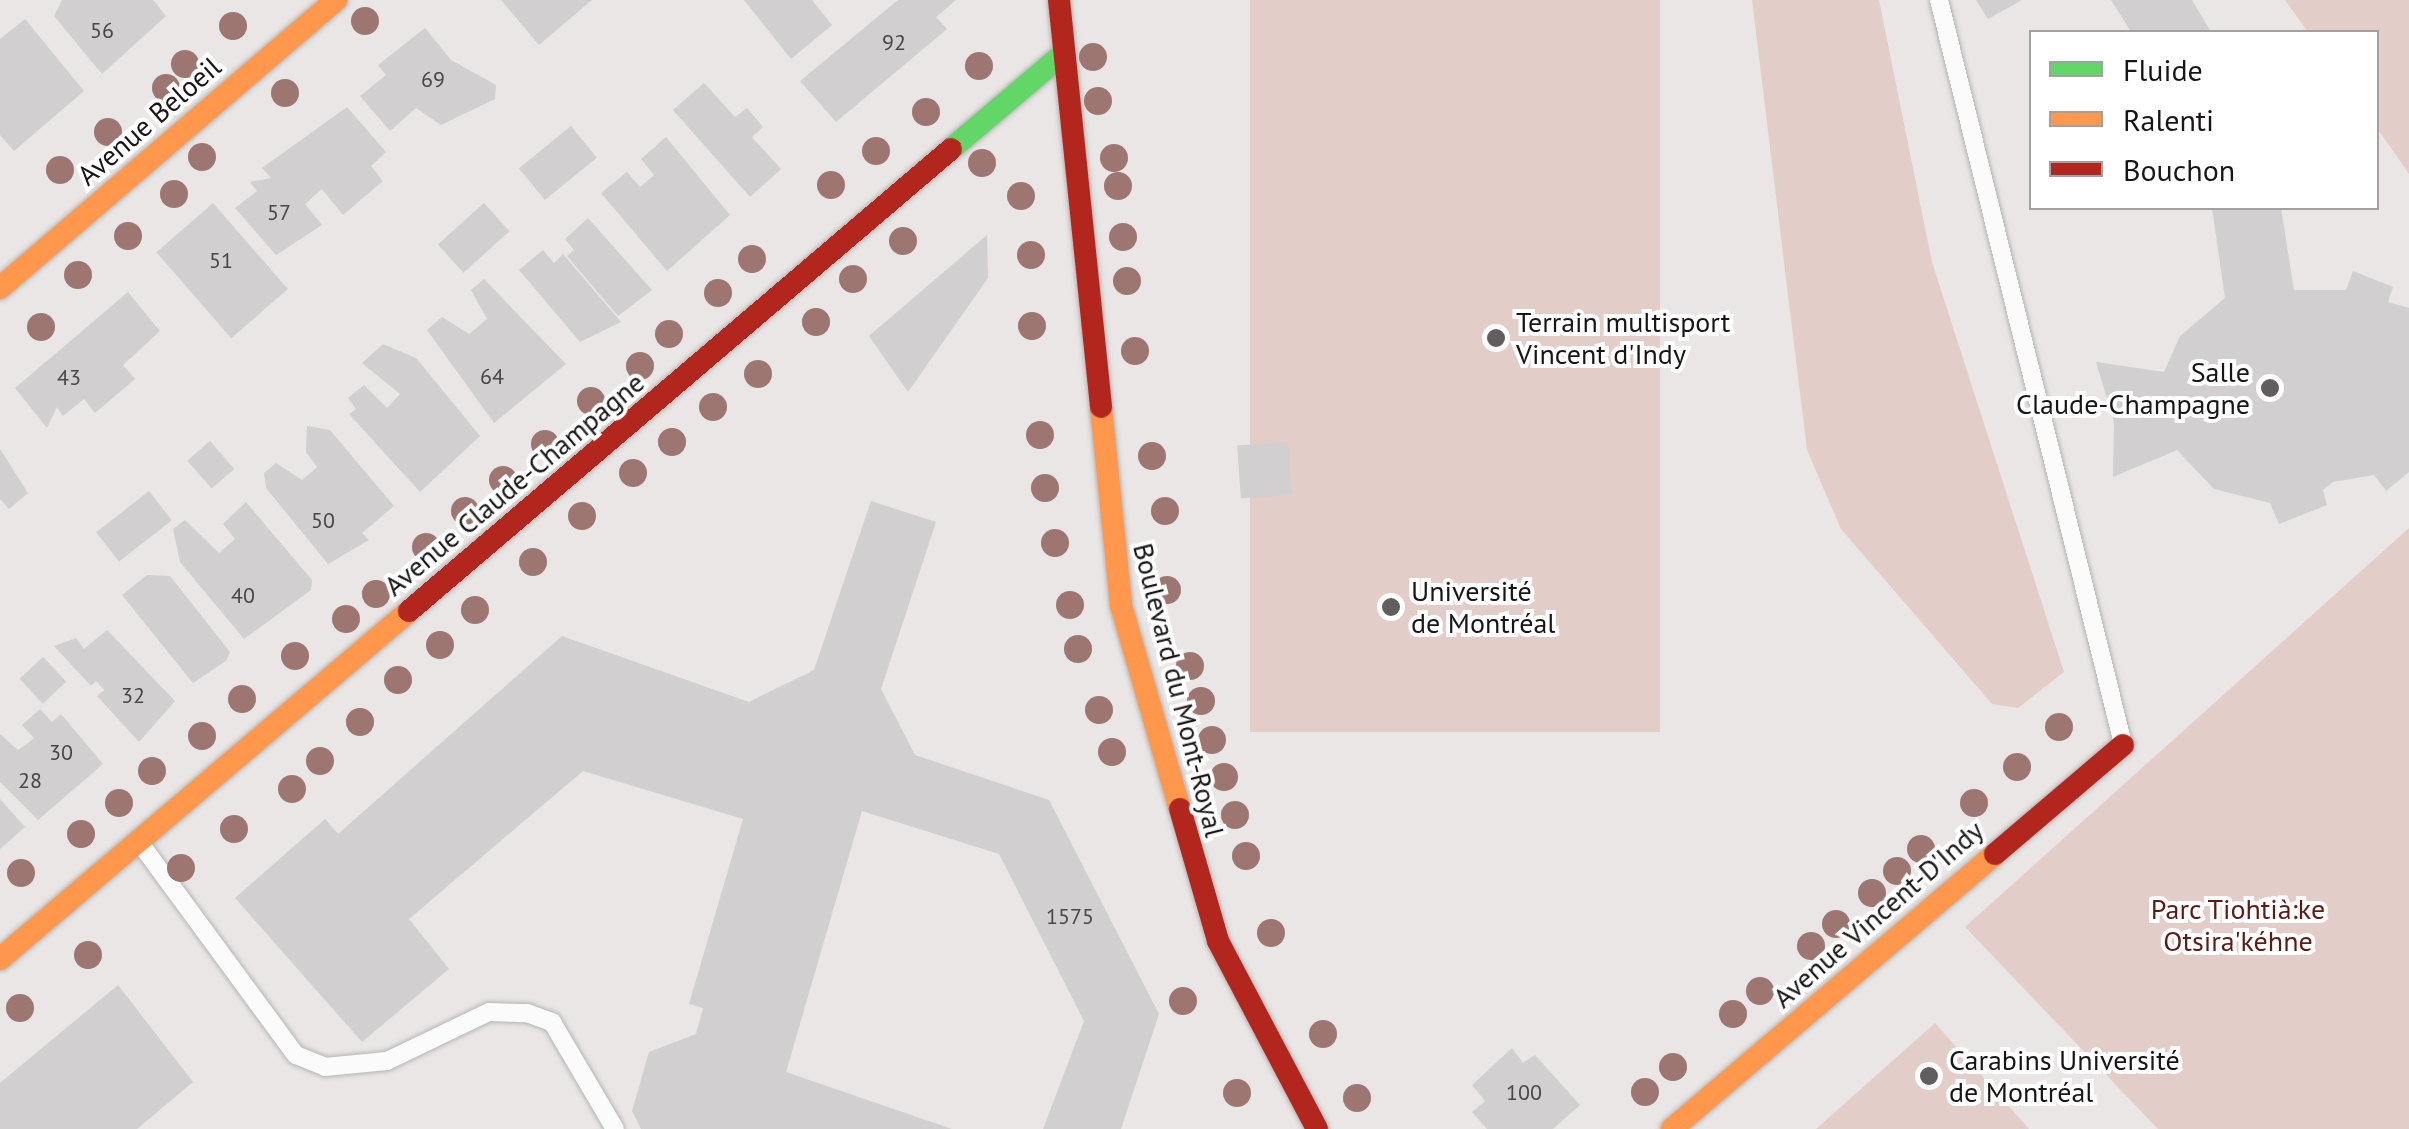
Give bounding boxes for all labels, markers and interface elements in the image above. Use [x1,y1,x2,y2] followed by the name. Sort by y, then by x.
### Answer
[90,18,114,44] house number: 56
[882,30,906,56] house number: 92
[2029,30,2379,210] legend
[71,50,227,192] street label: Avenue Beloeil
[2123,50,2203,89] text: Fluide
[421,67,445,93] house number: 69
[2123,100,2214,139] text: Ralenti
[2123,150,2235,189] text: Bouchon
[267,200,291,226] house number: 57
[209,248,233,274] house number: 51
[1516,305,1730,371] place label: Terrain multisport Vincent d'Indy
[1485,327,1507,349] marker: Terrain multisport Vincent d'Indy
[2016,355,2250,421] place label: Salle Claude-Champagne
[480,364,504,390] house number: 64
[57,365,81,391] house number: 43
[377,365,651,603] street label: Avenue Claude-Champagne
[2259,377,2281,399] marker: Salle Claude-Champagne
[311,508,335,534] house number: 50
[1126,540,1232,840] street label: Boulevard du Mont-Royal
[1411,574,1556,640] place label: Université de Montréal
[231,583,255,609] house number: 40
[1380,596,1402,618] marker: Université de Montréal
[121,683,145,709] house number: 32
[49,740,73,766] house number: 30
[18,768,42,794] house number: 28
[1766,813,1990,1015] street label: Avenue Vincent-D'Indy
[2150,892,2326,958] park label: Parc Tiohtià:ke Otsira'kéhne
[1046,904,1094,930] house number: 1575
[1949,1043,2180,1109] place label: Carabins Université de Montréal
[1918,1065,1940,1087] marker: Carabins Université de Montréal
[1506,1080,1542,1106] house number: 100

